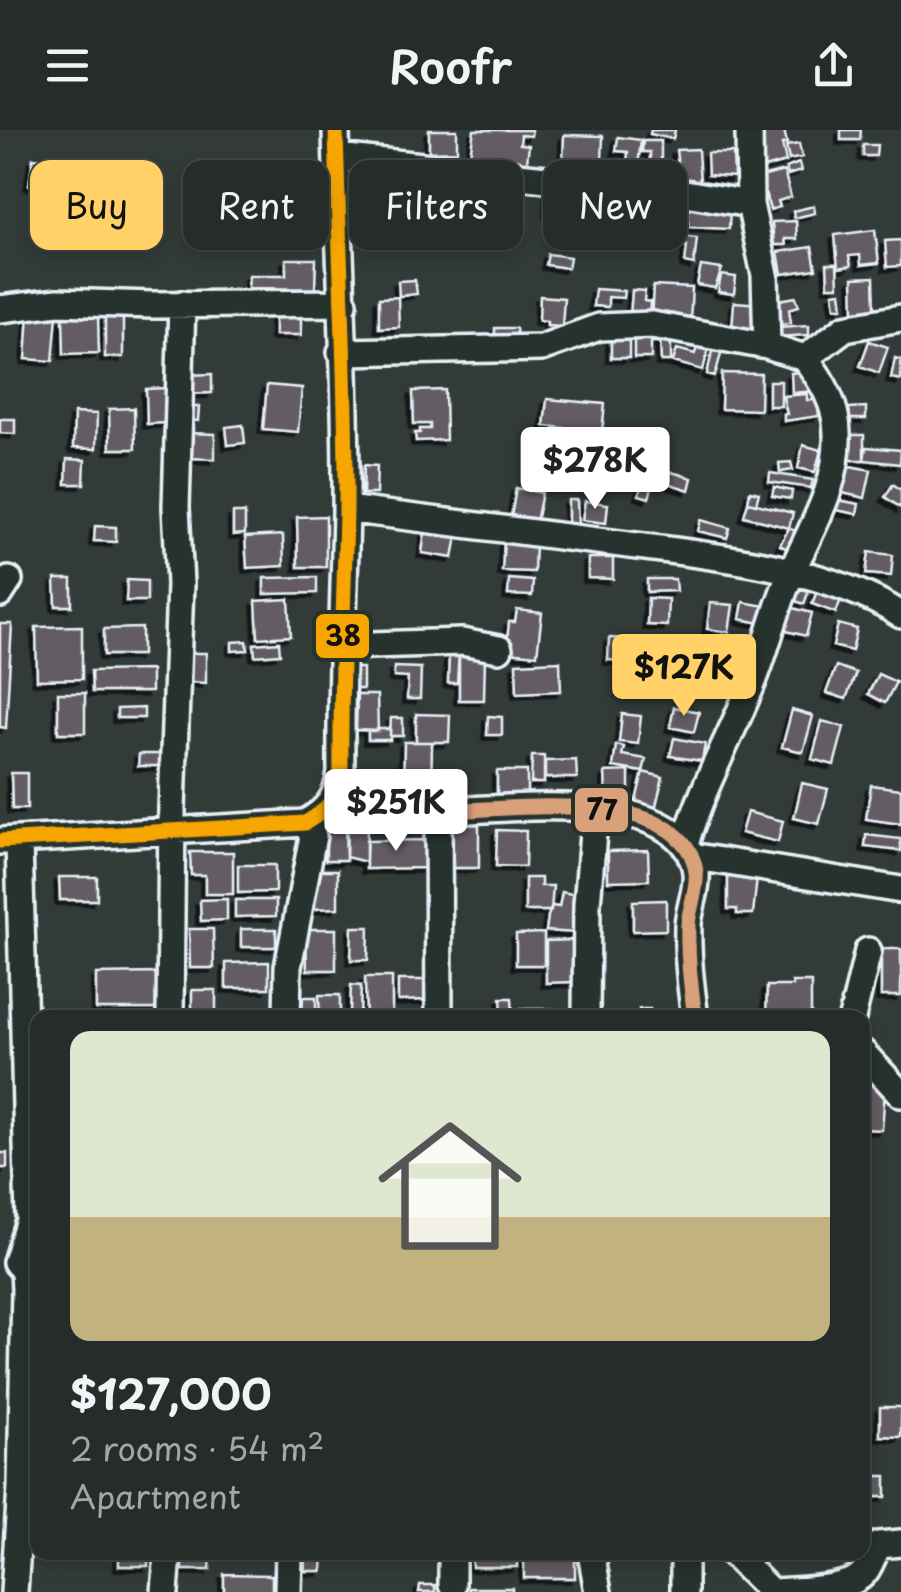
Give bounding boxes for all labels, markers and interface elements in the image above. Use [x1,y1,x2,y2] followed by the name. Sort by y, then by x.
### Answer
[389,31,512,99] text: Roofr
[40,38,95,93] icon: menu
[806,38,861,93] icon: share
[30,160,163,250] chip: Buy
[183,160,329,250] chip: Rent
[349,160,523,250] chip: Filters
[543,160,687,250] chip: New
[525,427,665,512] pin: $278K
[543,435,647,483] text: $278K
[314,612,371,660] line badge: 38
[325,613,361,656] text: 38
[614,634,754,719] pin: $127K
[634,642,734,690] text: $127K
[326,769,466,854] pin: $251K
[346,777,446,825] text: $251K
[573,786,630,834] line badge: 77
[587,787,618,830] text: 77
[360,1096,540,1276] icon: home
[70,1361,271,1424] text: $127,000
[70,1424,324,1472] text: 2 rooms · 54 m²
[70,1472,241,1520] text: Apartment

